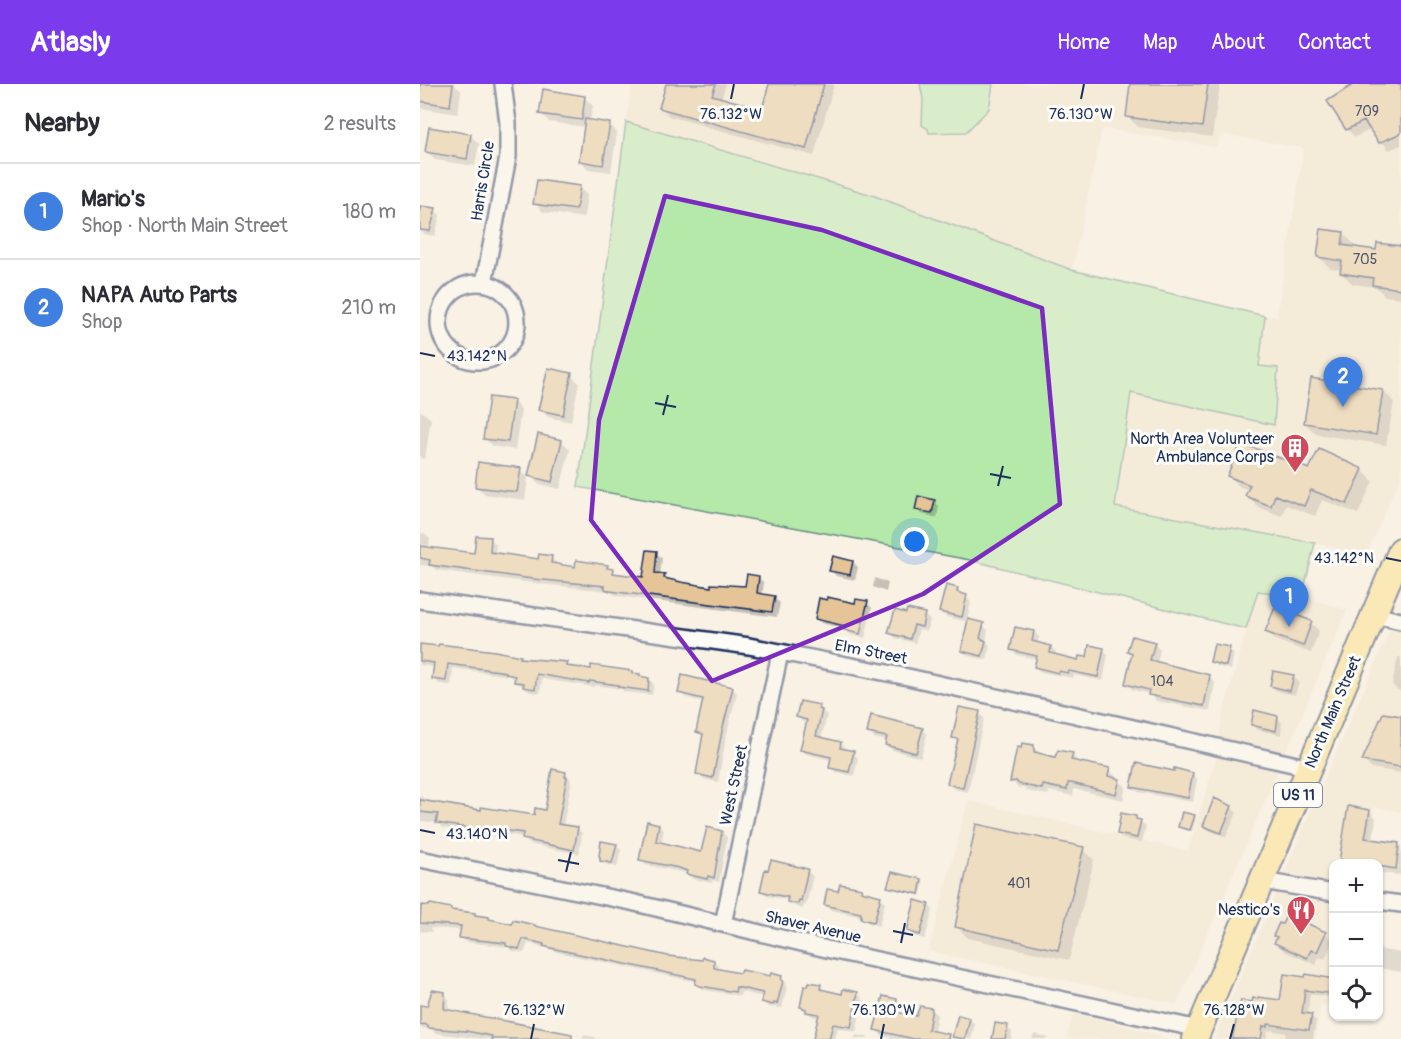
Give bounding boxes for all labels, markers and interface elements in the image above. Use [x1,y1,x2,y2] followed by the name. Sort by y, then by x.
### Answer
[30,25,110,60] text: Atlasly
[1057,29,1110,56] text: Home
[1143,29,1178,56] text: Map
[1211,29,1265,56] text: About
[1298,29,1371,56] text: Contact
[1355,103,1379,120] house number: 709
[700,105,762,124] text: 76.132°W
[1049,105,1113,124] text: 76.130°W
[24,107,100,139] text: Nearby
[324,111,396,136] text: 2 results
[467,139,499,222] street label: Harris Circle
[81,185,145,213] text: Mario's
[40,199,47,224] text: 1
[342,199,396,224] text: 180 m
[81,213,288,238] text: Shop · North Main Street
[1353,251,1377,268] house number: 705
[81,281,237,309] text: NAPA Auto Parts
[38,295,49,320] text: 2
[341,295,396,320] text: 210 m
[81,309,122,334] text: Shop
[447,347,507,366] text: 43.142°N
[1324,358,1362,407] pin: 2
[1130,429,1274,467] place label: North Area Volunteer Ambulance Corps
[1279,432,1311,474] building icon: North Area Volunteer Ambulance Corps
[900,527,929,556] your location
[1314,549,1374,568] text: 43.142°N
[1270,578,1308,627] pin: 1
[833,635,909,669] street label: Elm Street
[1300,652,1366,771] street label: North Main Street
[1150,673,1174,690] house number: 104
[716,742,752,827] street label: West Street
[1274,783,1322,807] road number: US 11
[446,825,508,844] text: 43.140°N
[1329,859,1383,1021] map controls
[1329,859,1383,913] button: +
[1007,875,1031,892] house number: 401
[1285,894,1317,936] restaurant icon: Nestico's
[1218,900,1280,920] place label: Nestico's
[763,906,863,948] street label: Shaver Avenue
[1329,913,1383,967] button: −
[1329,967,1383,1021] button: locate
[503,1001,565,1020] text: 76.132°W
[852,1001,916,1020] text: 76.130°W
[1203,1001,1265,1020] text: 76.128°W

